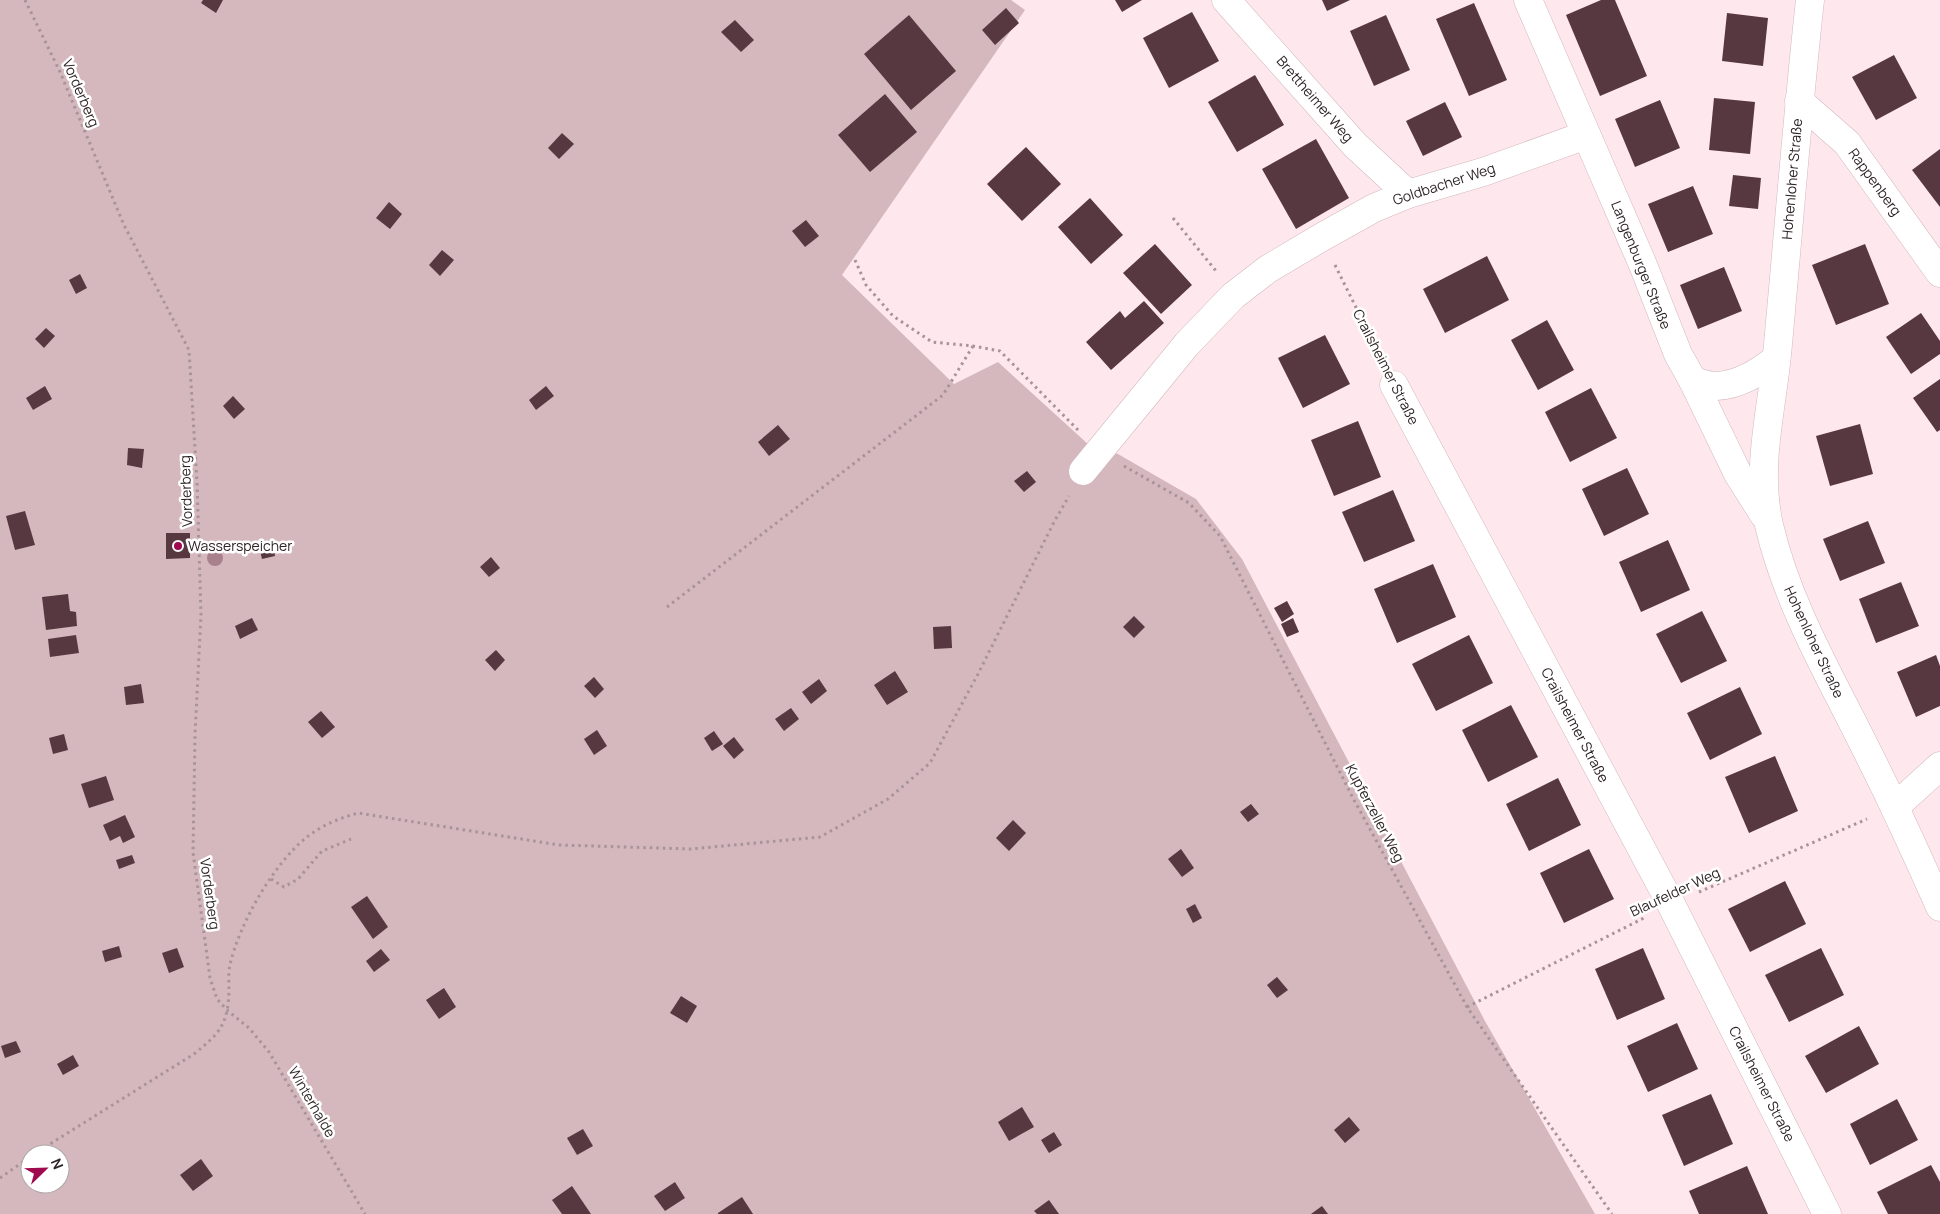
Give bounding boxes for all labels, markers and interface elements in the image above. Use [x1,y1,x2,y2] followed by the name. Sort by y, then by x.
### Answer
[1273,52,1358,146] street label: Brettheimer Weg
[59,56,104,130] street label: Vorderberg
[1777,118,1806,240] street label: Hohenloher Straße
[1845,144,1906,219] street label: Rappenberg
[1390,158,1497,209] street label: Goldbacher Weg
[1607,198,1676,332] street label: Langenburger Straße
[1349,306,1424,428] street label: Crailsheimer Straße
[175,455,196,527] street label: Vorderberg
[188,536,292,555] place label: Wasserspeicher
[172,540,184,552] marker: Wasserspeicher
[1780,583,1849,701] street label: Hohenloher Straße
[1537,664,1614,785] street label: Crailsheimer Straße
[1342,760,1409,865] street label: Kupferzeller Weg
[196,857,225,931] street label: Vorderberg
[1627,862,1723,921] street label: Blaufelder Weg
[1725,1023,1800,1145] street label: Crailsheimer Straße
[285,1063,340,1141] street label: Winterhalde
[20,1144,70,1194] north arrow
[47,1155,68,1172] text: N

